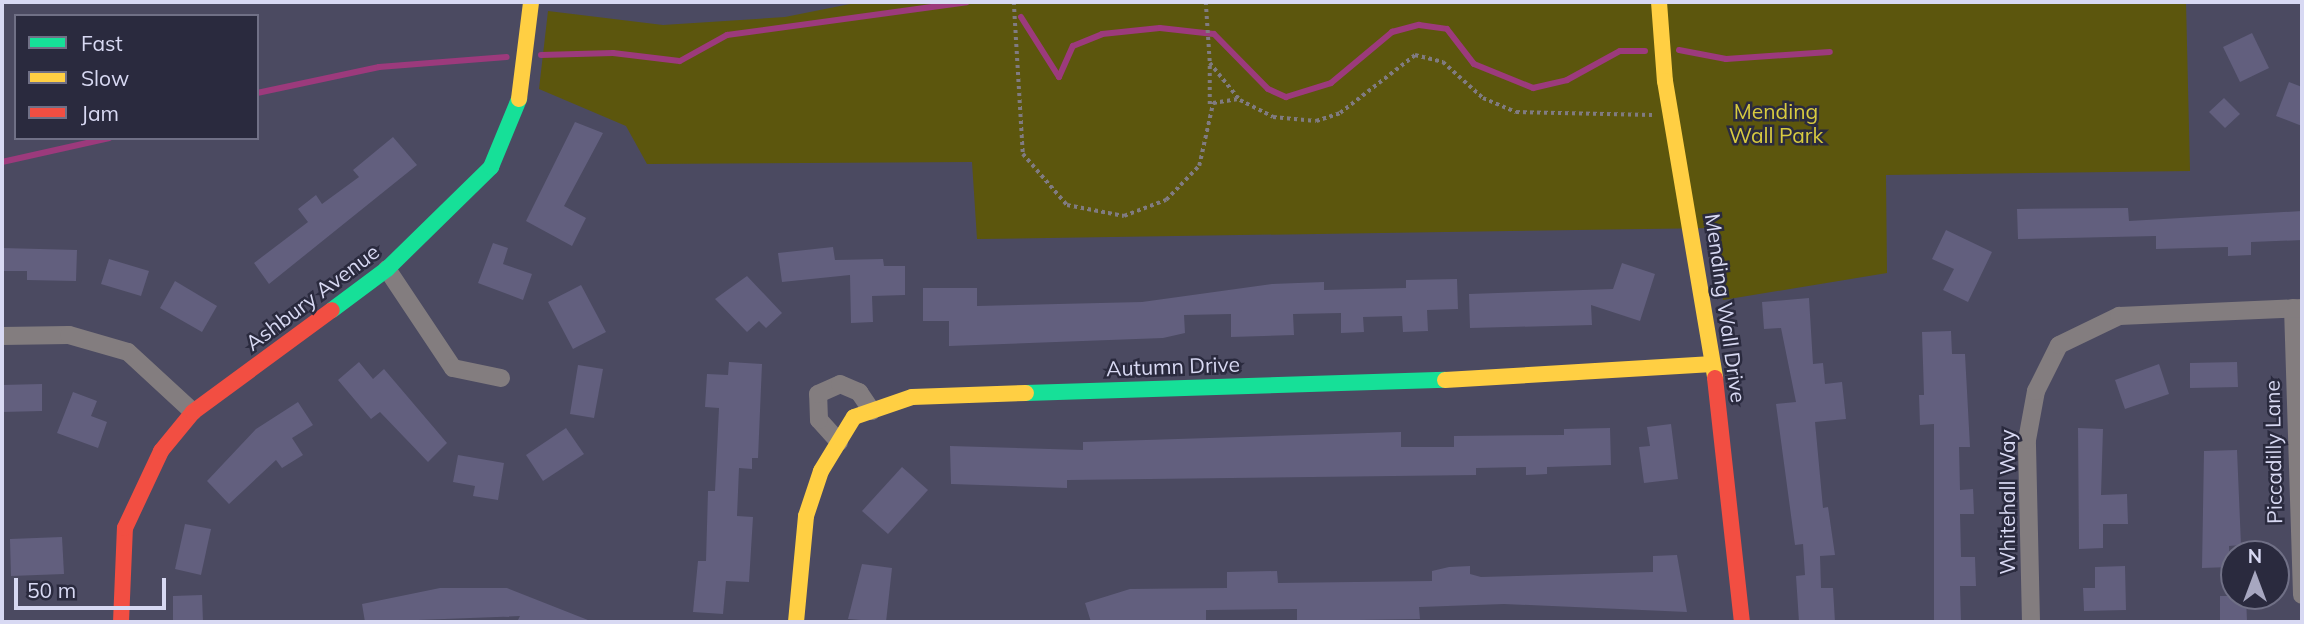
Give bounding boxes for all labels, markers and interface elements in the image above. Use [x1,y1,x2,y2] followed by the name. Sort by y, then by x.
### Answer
[14,14,259,140] legend
[81,30,123,56] text: Fast
[81,65,129,91] text: Slow
[1729,98,1823,148] park label: Mending Wall Park
[81,100,119,126] text: Jam
[1700,212,1752,404] street label: Mending Wall Drive
[240,239,384,355] street label: Ashbury Avenue
[1106,351,1240,381] street label: Autumn Drive
[2259,380,2287,524] street label: Piccadilly Lane
[1994,429,2020,575] street label: Whitehall Way
[2220,540,2290,610] north arrow
[2248,544,2262,568] text: N
[18,564,170,608] scale bar
[27,577,76,603] text: 50 m

